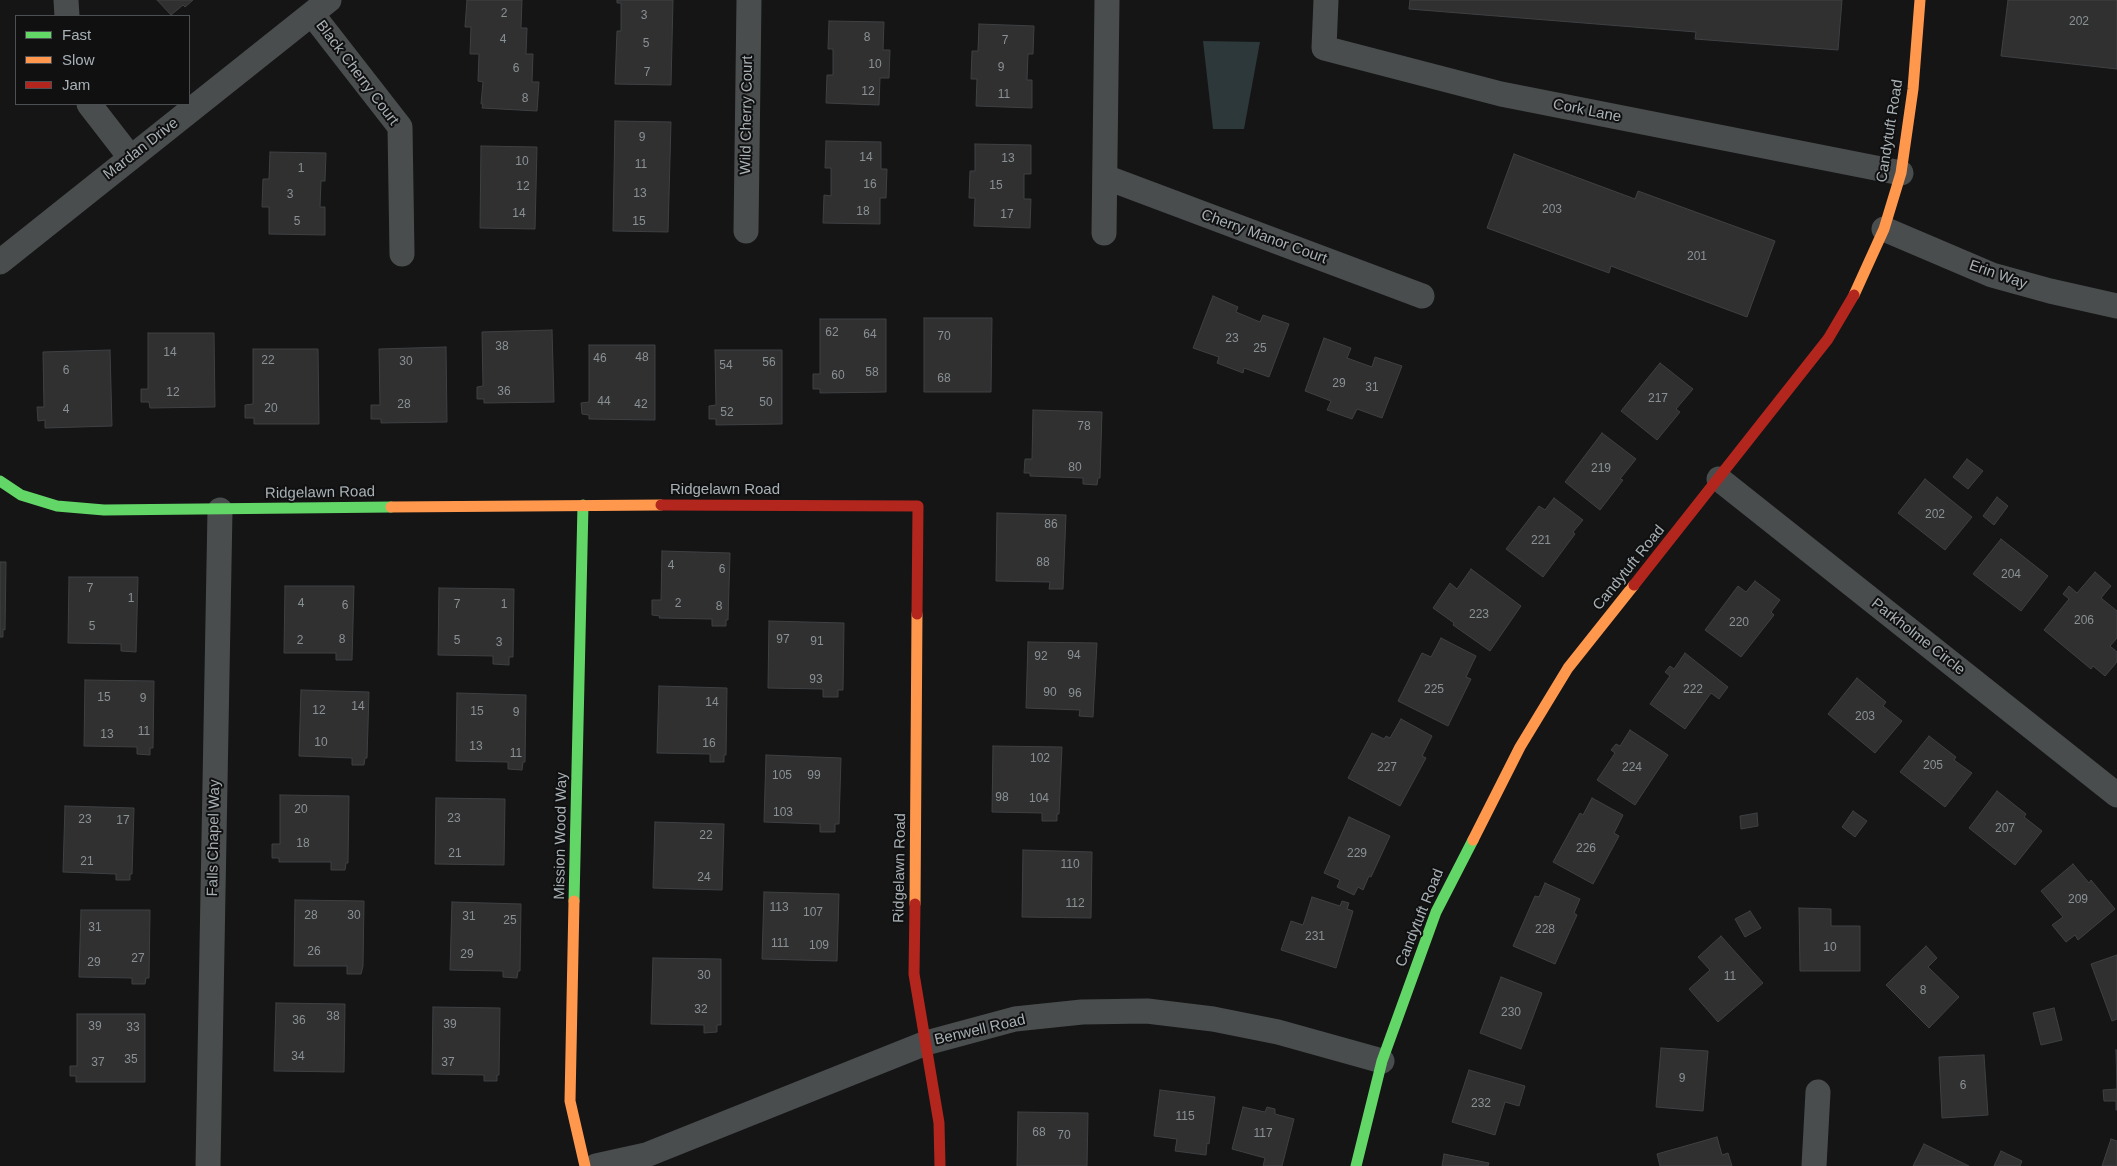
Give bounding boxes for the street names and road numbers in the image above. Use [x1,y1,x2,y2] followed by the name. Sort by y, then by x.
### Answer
[312,17,402,129] street label: Black Cherry Court
[737,55,757,175] street label: Wild Cherry Court
[1873,78,1907,184] street label: Candytuft Road
[1551,96,1623,126] street label: Cork Lane
[100,114,182,184] street label: Mardan Drive
[1199,206,1329,268] street label: Cherry Manor Court
[1967,257,2029,293] street label: Erin Way
[670,481,780,499] street label: Ridgelawn Road
[265,483,375,503] street label: Ridgelawn Road
[1589,522,1669,614] street label: Candytuft Road
[1867,595,1969,679] street label: Parkholme Circle
[551,772,571,900] street label: Mission Wood Way
[204,779,224,897] street label: Falls Chapel Way
[890,813,910,923] street label: Ridgelawn Road
[1392,866,1448,970] street label: Candytuft Road
[933,1011,1027,1049] street label: Benwell Road

